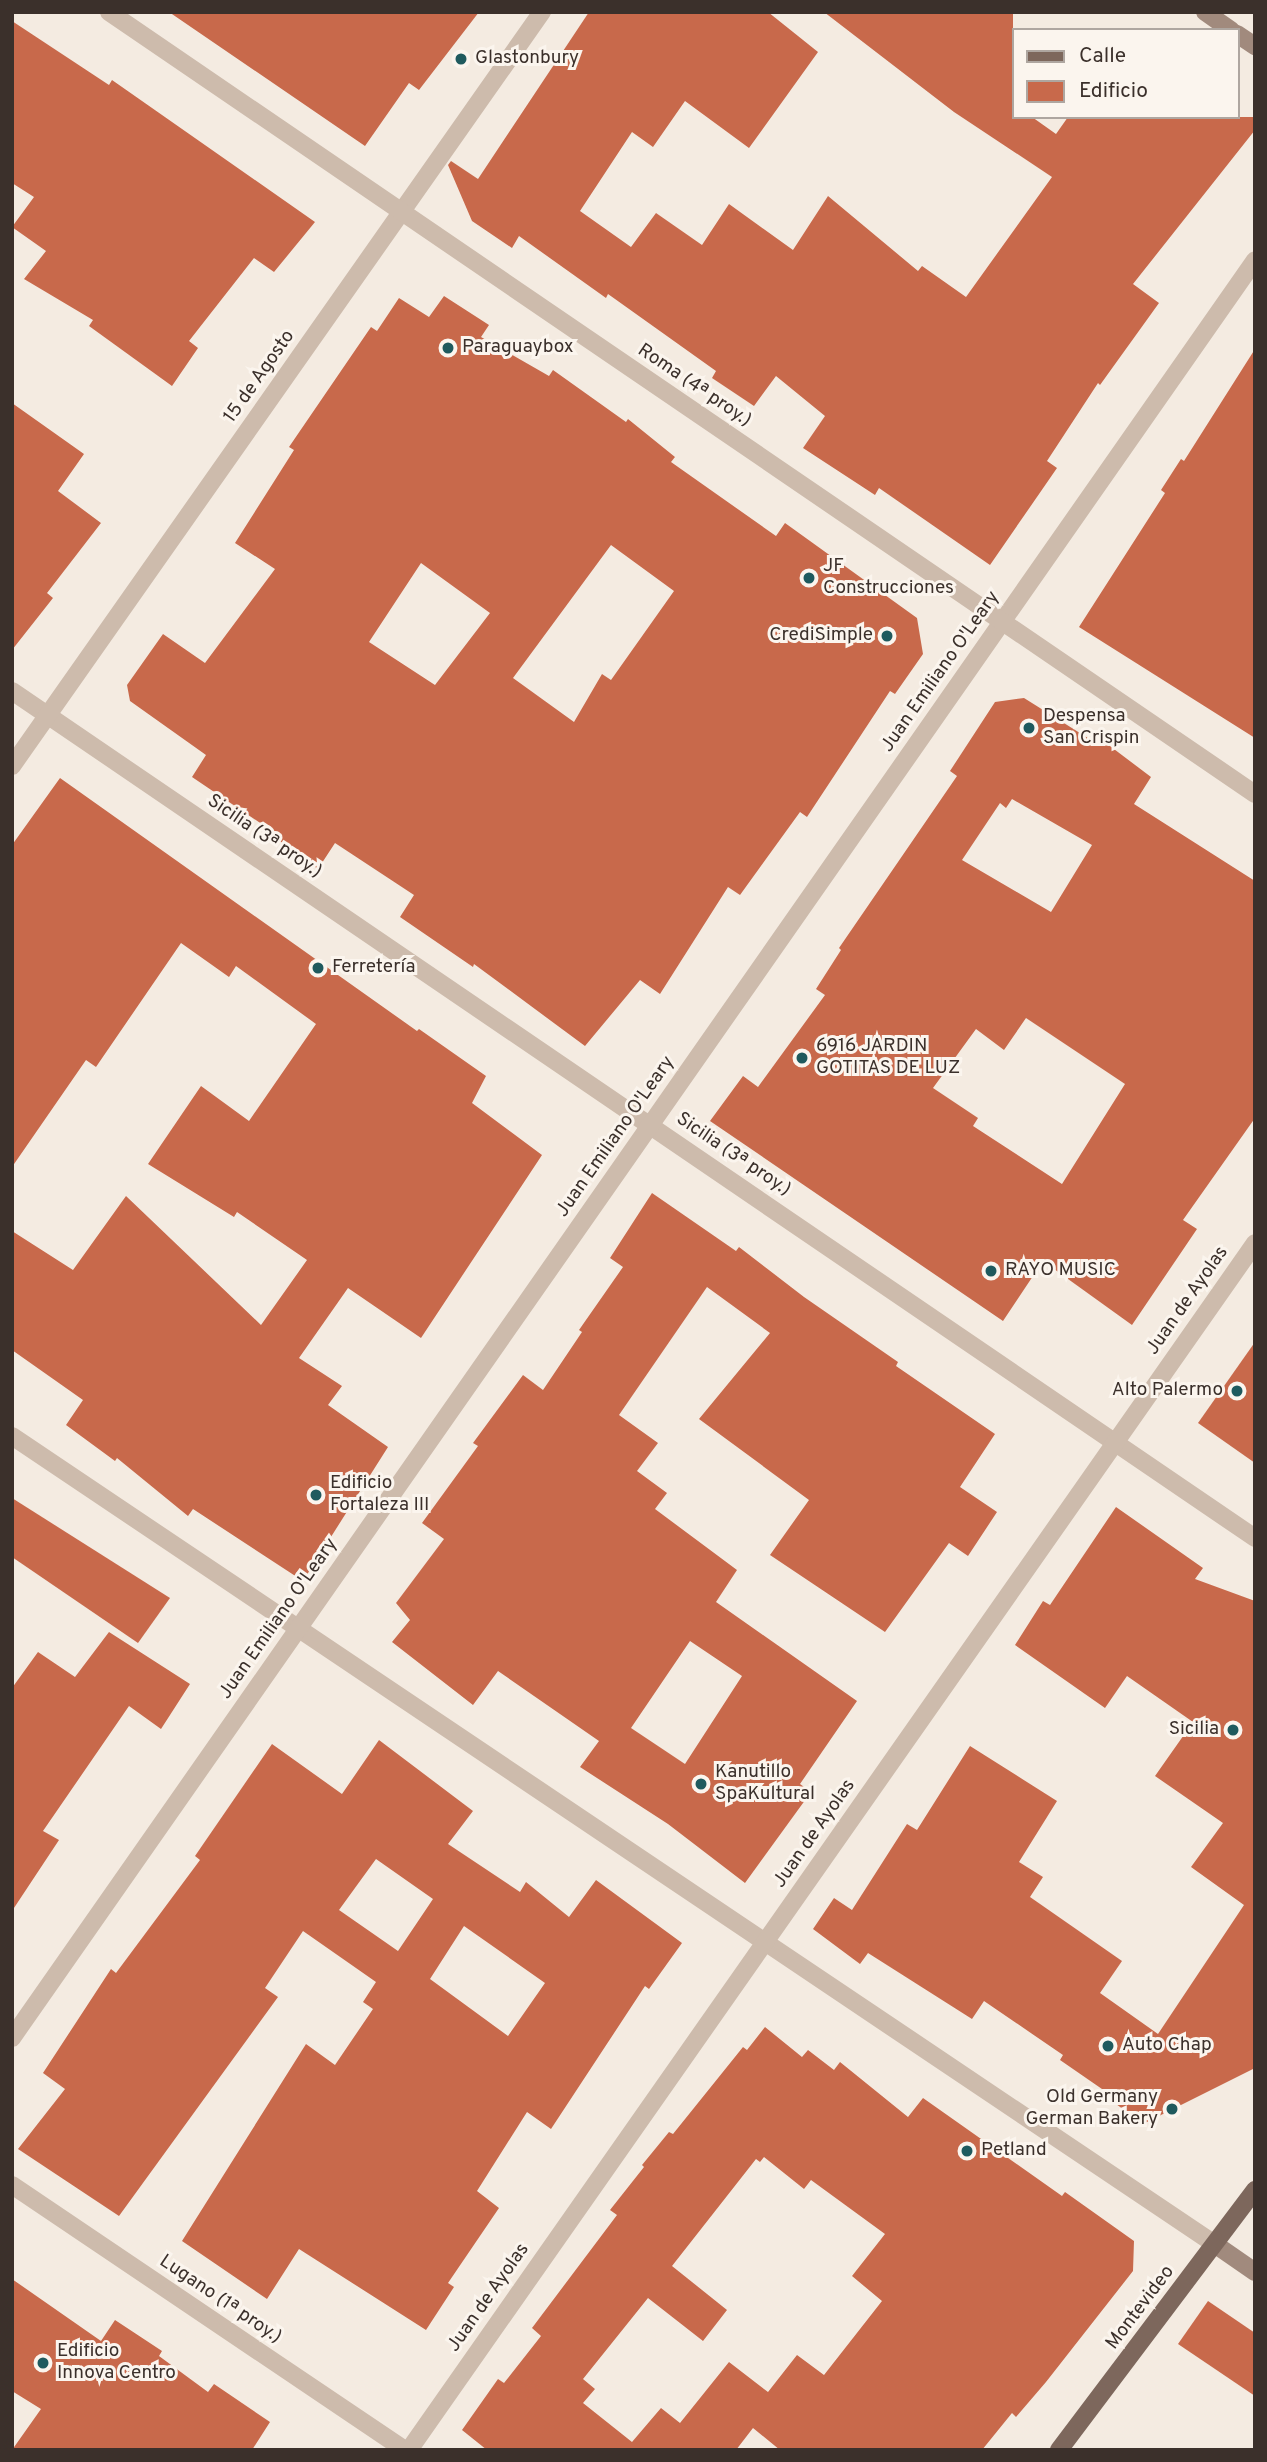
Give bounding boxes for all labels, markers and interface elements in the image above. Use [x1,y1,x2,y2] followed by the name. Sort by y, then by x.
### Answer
[1012,28,1239,119] legend
[1079,43,1126,70] text: Calle
[475,48,579,70] place label: Glastonbury
[453,51,469,67] marker: Glastonbury
[1079,78,1148,105] text: Edificio
[219,326,301,428] street label: 15 de Agosto
[462,337,574,359] place label: Paraguaybox
[440,340,456,356] marker: Paraguaybox
[633,340,755,432] street label: Roma (4ª proy.)
[823,556,954,600] place label: JF Construcciones
[801,570,817,586] marker: JF Construcciones
[877,587,1005,757] street label: Juan Emiliano O'Leary
[769,625,873,647] place label: CrediSimple
[879,628,895,644] marker: CrediSimple
[1043,706,1139,750] place label: Despensa San Crispin
[1021,720,1037,736] marker: Despensa San Crispin
[202,790,326,884] street label: Sicilia (3ª proy.)
[332,957,415,979] place label: Ferretería
[310,960,326,976] marker: Ferretería
[816,1036,960,1080] place label: 6916 JARDIN GOTITAS DE LUZ
[794,1050,810,1066] marker: 6916 JARDIN GOTITAS DE LUZ
[552,1052,680,1222] street label: Juan Emiliano O'Leary
[671,1108,795,1202] street label: Sicilia (3ª proy.)
[1142,1242,1234,1360] street label: Juan de Ayolas
[1005,1260,1116,1282] place label: RAYO MUSIC
[983,1263,999,1279] marker: RAYO MUSIC
[1112,1380,1223,1402] place label: Alto Palermo
[1229,1383,1245,1399] marker: Alto Palermo
[330,1473,429,1517] place label: Edificio Fortaleza III
[308,1487,324,1503] marker: Edificio Fortaleza III
[215,1534,343,1704] street label: Juan Emiliano O'Leary
[1169,1719,1219,1741] place label: Sicilia
[1225,1722,1241,1738] marker: Sicilia
[715,1762,815,1806] place label: Kanutillo SpaKultural
[769,1775,861,1893] street label: Juan de Ayolas
[693,1776,709,1792] marker: Kanutillo SpaKultural
[1122,2035,1212,2057] place label: Auto Chap
[1100,2038,1116,2054] marker: Auto Chap
[1025,2087,1158,2131] place label: Old Germany German Bakery
[1164,2101,1180,2117] marker: Old Germany German Bakery
[981,2140,1047,2162] place label: Petland
[959,2143,975,2159] marker: Petland
[443,2239,535,2357] street label: Juan de Ayolas
[155,2251,285,2349] street label: Lugano (1ª proy.)
[1102,2261,1180,2355] street label: Montevideo
[57,2341,176,2385] place label: Edificio Innova Centro
[35,2355,51,2371] marker: Edificio Innova Centro

